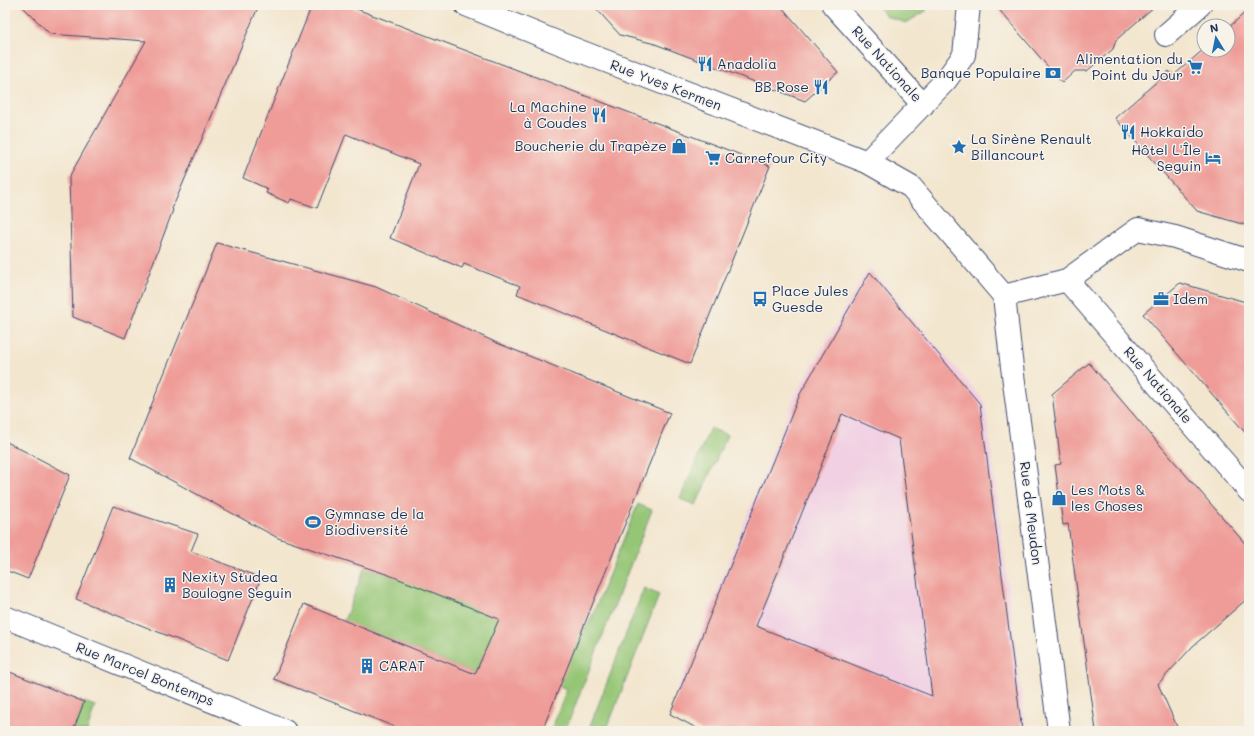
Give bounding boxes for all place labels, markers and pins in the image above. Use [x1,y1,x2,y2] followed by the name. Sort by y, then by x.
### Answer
[1076,49,1183,84] place label: Alimentation du Point du Jour
[717,54,777,73] place label: Anadolia
[696,55,714,73] restaurant icon: Anadolia
[1186,58,1204,76] supermarket icon: Alimentation du Point du Jour
[921,63,1041,82] place label: Banque Populaire
[1044,64,1062,82] bank icon: Banque Populaire
[754,77,809,96] place label: BB Rose
[812,78,830,96] restaurant icon: BB Rose
[510,97,587,132] place label: La Machine à Coudes
[590,106,608,124] restaurant icon: La Machine à Coudes
[1140,122,1203,141] place label: Hokkaido
[1119,123,1137,141] restaurant icon: Hokkaido
[971,129,1092,164] place label: La Sirène Renault Billancourt
[515,136,667,155] place label: Boucherie du Trapèze
[670,137,688,155] shop icon: Boucherie du Trapèze
[950,138,968,156] place icon: La Sirène Renault Billancourt
[1131,140,1201,175] place label: Hôtel L'Île Seguin
[725,148,827,167] place label: Carrefour City
[704,149,722,167] supermarket icon: Carrefour City
[1204,149,1222,167] hotel icon: Hôtel L'Île Seguin
[772,281,849,316] place label: Place Jules Guesde
[1173,289,1208,308] place label: Idem
[751,290,769,308] bus stop icon: Place Jules Guesde
[1152,290,1170,308] office icon: Idem
[1071,480,1145,515] place label: Les Mots & les Choses
[1050,489,1068,507] shop icon: Les Mots & les Choses
[325,504,425,539] place label: Gymnase de la Biodiversité
[304,513,322,531] sports icon: Gymnase de la Biodiversité
[182,567,292,602] place label: Nexity Studea Boulogne Seguin
[161,576,179,594] building icon: Nexity Studea Boulogne Seguin
[379,656,425,675] place label: CARAT
[358,657,376,675] building icon: CARAT

